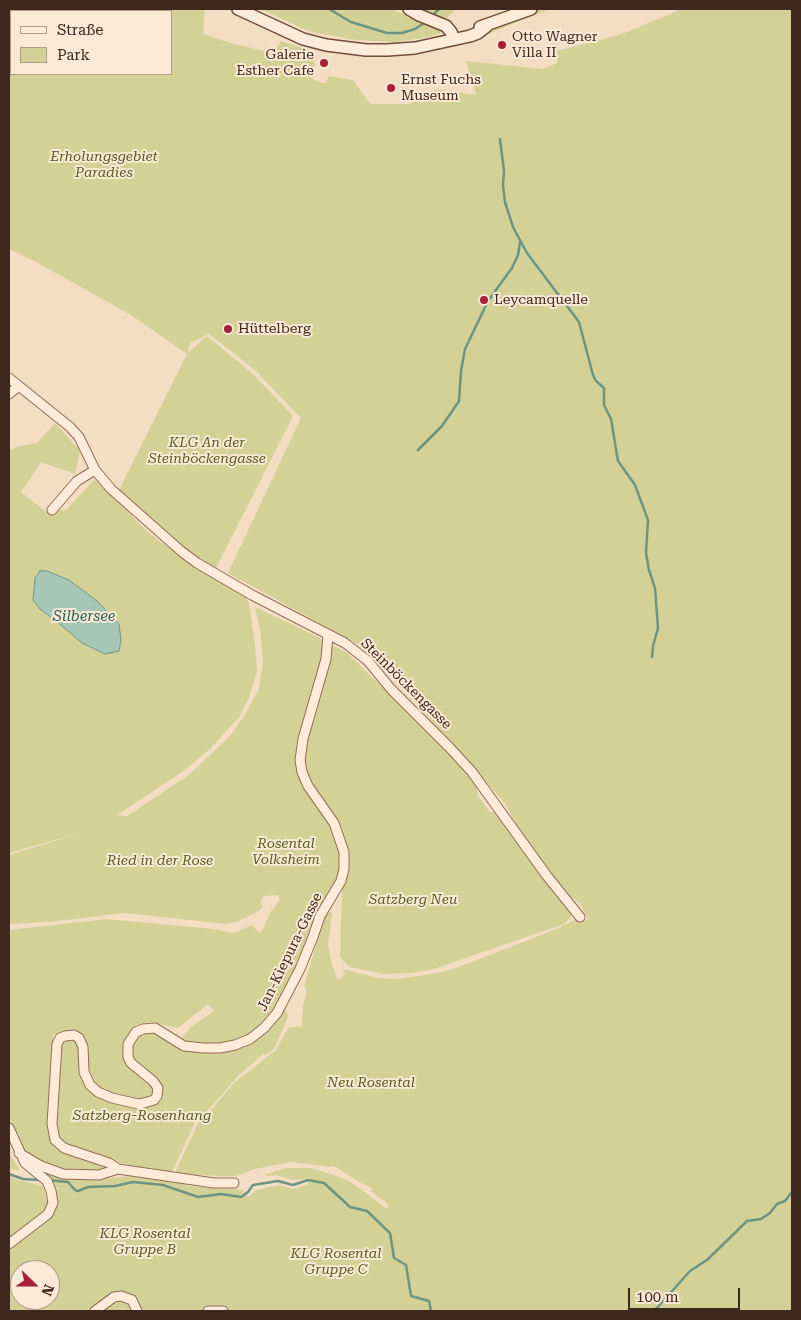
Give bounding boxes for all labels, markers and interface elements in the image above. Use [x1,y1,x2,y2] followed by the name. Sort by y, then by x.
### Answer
[10,10,172,75] legend
[57,21,104,39] text: Straße
[512,29,597,62] place label: Otto Wagner Villa II
[496,39,508,51] marker: Otto Wagner Villa II
[57,46,90,64] text: Park
[236,47,314,80] place label: Galerie Esther Cafe
[318,57,330,69] marker: Galerie Esther Cafe
[401,72,481,104] place label: Ernst Fuchs Museum
[385,82,397,94] marker: Ernst Fuchs Museum
[50,149,158,182] park label: Erholungsgebiet Paradies
[494,292,588,308] place label: Leycamquelle
[478,294,490,306] marker: Leycamquelle
[238,321,311,337] place label: Hüttelberg
[222,323,234,335] marker: Hüttelberg
[148,435,266,468] park label: KLG An der Steinböckengasse
[53,608,115,626] water label: Silbersee
[357,635,455,733] street label: Steinböckengasse
[252,836,320,869] park label: Rosental Volksheim
[107,853,213,869] park label: Ried in der Rose
[254,890,326,1014] street label: Jan-Kiepura-Gasse
[369,892,457,908] park label: Satzberg Neu
[327,1075,415,1091] park label: Neu Rosental
[73,1108,211,1124] park label: Satzberg-Rosenhang
[100,1226,190,1258] park label: KLG Rosental Gruppe B
[291,1246,381,1278] park label: KLG Rosental Gruppe C
[10,1260,60,1310] north arrow
[631,1278,744,1310] scale bar
[39,1282,57,1298] text: N
[636,1288,679,1306] text: 100 m

